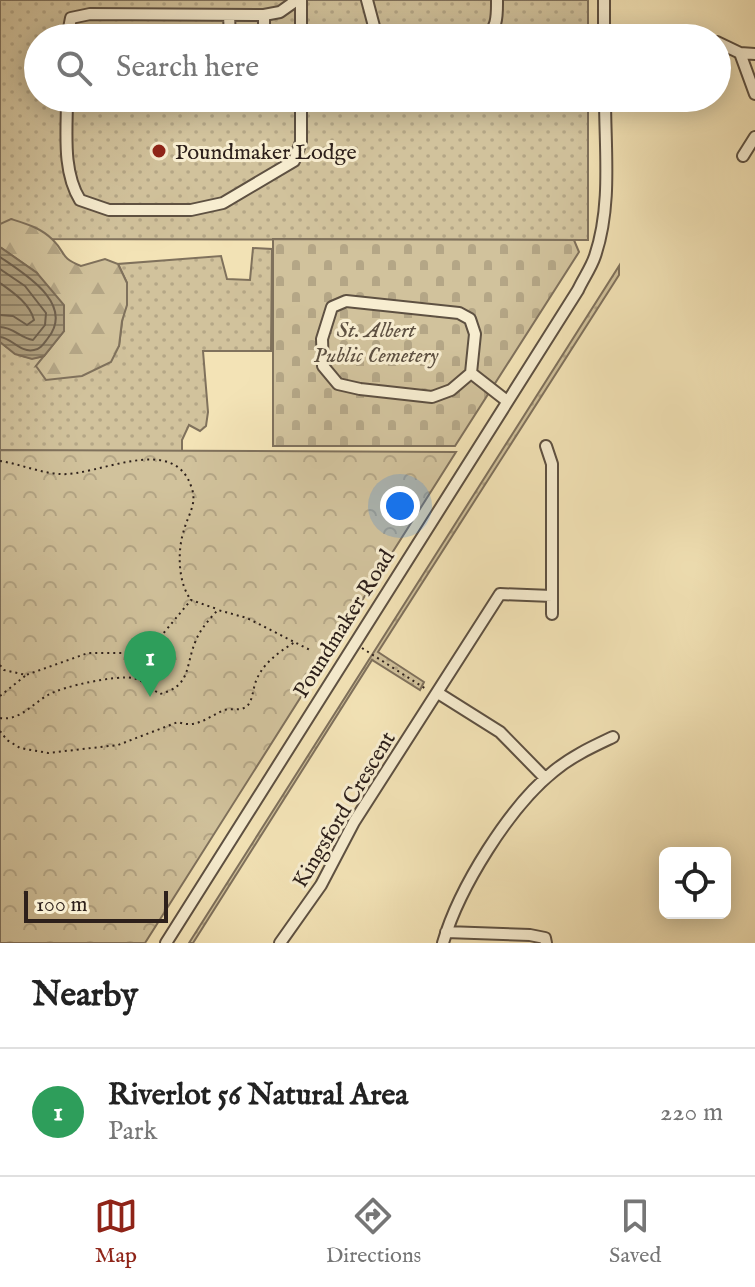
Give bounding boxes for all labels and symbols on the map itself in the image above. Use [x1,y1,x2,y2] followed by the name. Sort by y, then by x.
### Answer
[175,139,357,167] place label: Poundmaker Lodge
[150,142,168,160] marker: Poundmaker Lodge
[314,317,439,370] park label: St. Albert Public Cemetery
[380,486,420,526] your location
[288,544,402,703] street label: Poundmaker Road
[124,631,176,697] pin: 1
[287,726,403,893] street label: Kingsford Crescent
[24,887,168,923] scale bar

